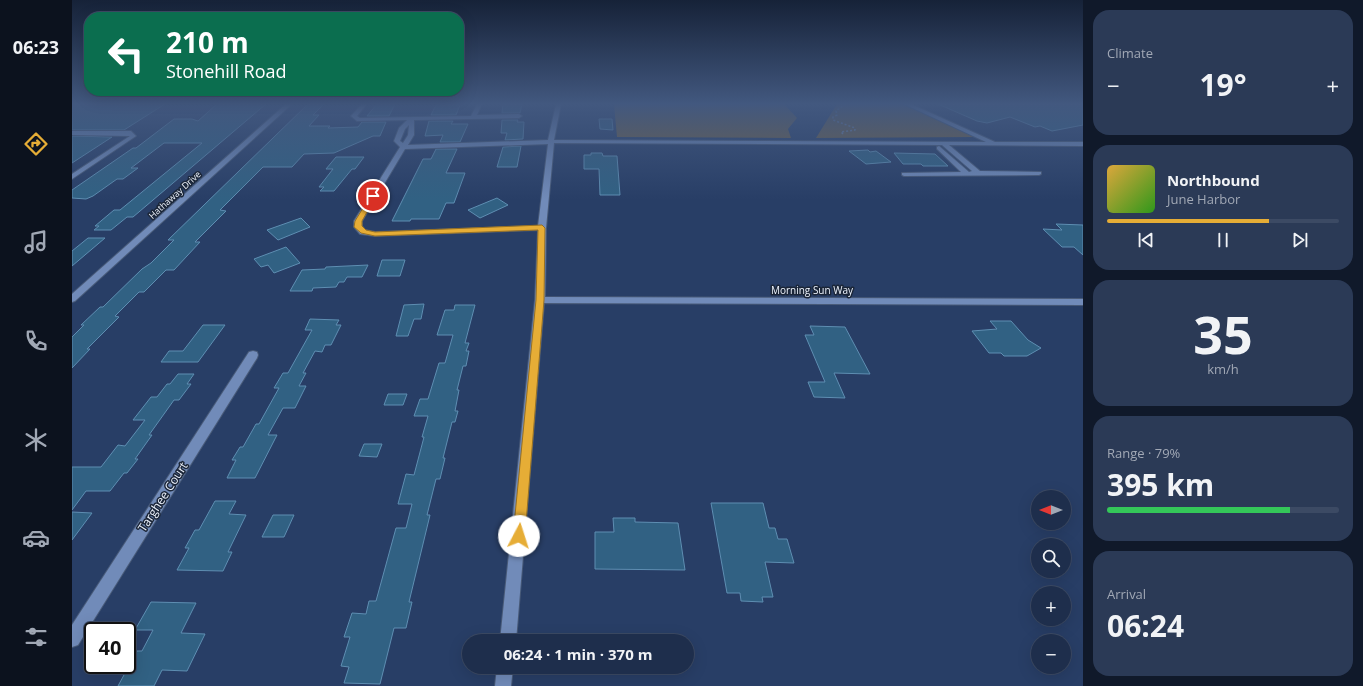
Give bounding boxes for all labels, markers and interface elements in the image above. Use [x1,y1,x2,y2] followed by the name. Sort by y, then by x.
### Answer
[166,23,249,61] text: 210 m
[100,28,152,80] icon: left
[13,35,59,59] text: 06:23
[1107,44,1153,62] text: Climate
[166,59,287,83] text: Stonehill Road
[1199,64,1247,105] text: 19°
[1107,70,1120,100] text: −
[1326,70,1339,100] text: +
[22,130,50,158] icon: directions
[146,168,204,222] street label: Hathaway Drive
[1167,170,1260,190] text: Northbound
[356,179,390,213] pin
[362,185,384,207] icon: arrive
[1167,190,1240,208] text: June Harbor
[22,228,50,256] icon: music
[1135,229,1157,251] icon: previous
[1212,229,1234,251] icon: pause
[1289,229,1311,251] icon: next
[771,283,854,297] street label: Morning Sun Way
[1193,298,1253,369] text: 35
[22,327,50,355] icon: phone
[1207,360,1239,378] text: km/h
[22,426,50,454] icon: climate
[1107,444,1180,462] text: Range · 79%
[134,459,191,535] street label: Targhee Court
[1107,464,1214,505] text: 395 km
[1031,490,1071,530] north arrow
[1031,490,1071,674] map controls
[498,515,540,557] position arrow
[22,524,50,552] icon: car
[1031,538,1071,578] button: search
[1107,585,1146,603] text: Arrival
[1031,586,1071,626] button: +
[1107,605,1184,646] text: 06:24
[84,622,136,674] speed limit sign: 40
[22,623,50,651] icon: filters
[1031,634,1071,674] button: −
[504,644,652,664] text: 06:24 · 1 min · 370 m

